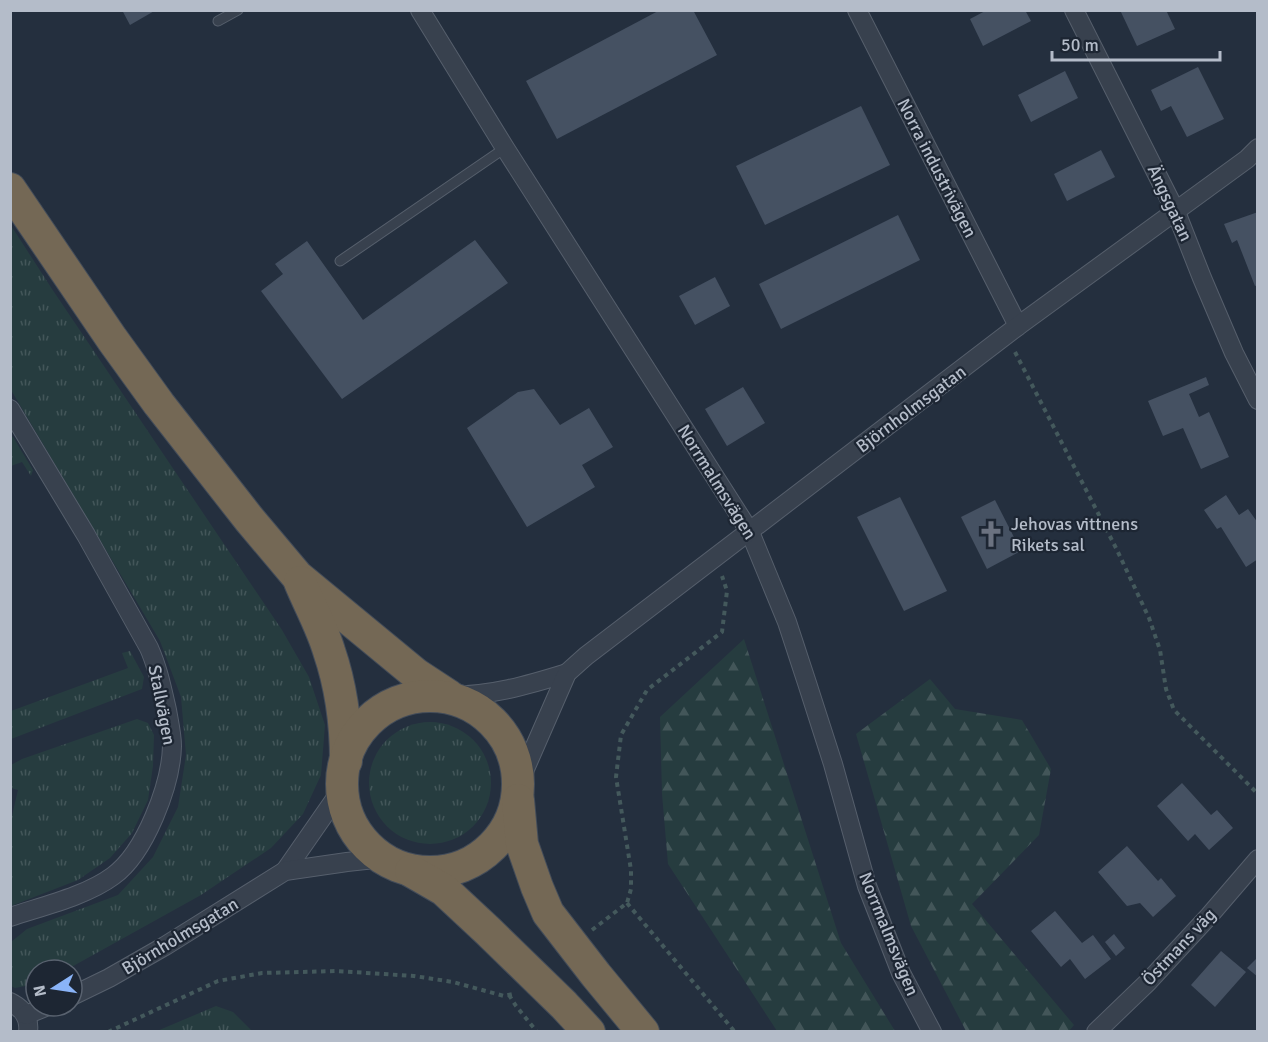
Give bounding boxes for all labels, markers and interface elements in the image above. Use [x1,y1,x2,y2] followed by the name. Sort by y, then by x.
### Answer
[1052,24,1220,62] scale bar
[1061,34,1099,56] text: 50 m
[892,95,982,241] street label: Norra industrivägen
[1143,161,1197,245] street label: Ängsgatan
[852,360,970,458] street label: Björnholmsgatan
[673,420,761,544] street label: Norrmalmsvägen
[1011,513,1138,556] place label: Jehovas vittnens Rikets sal
[976,519,1006,549] church icon: Jehovas vittnens Rikets sal
[143,663,181,747] street label: Stallvägen
[854,869,924,999] street label: Norrmalmsvägen
[118,893,242,979] street label: Björnholmsgatan
[1138,904,1220,990] street label: Östmans väg
[24,958,84,1018] north arrow
[29,983,51,998] text: N

